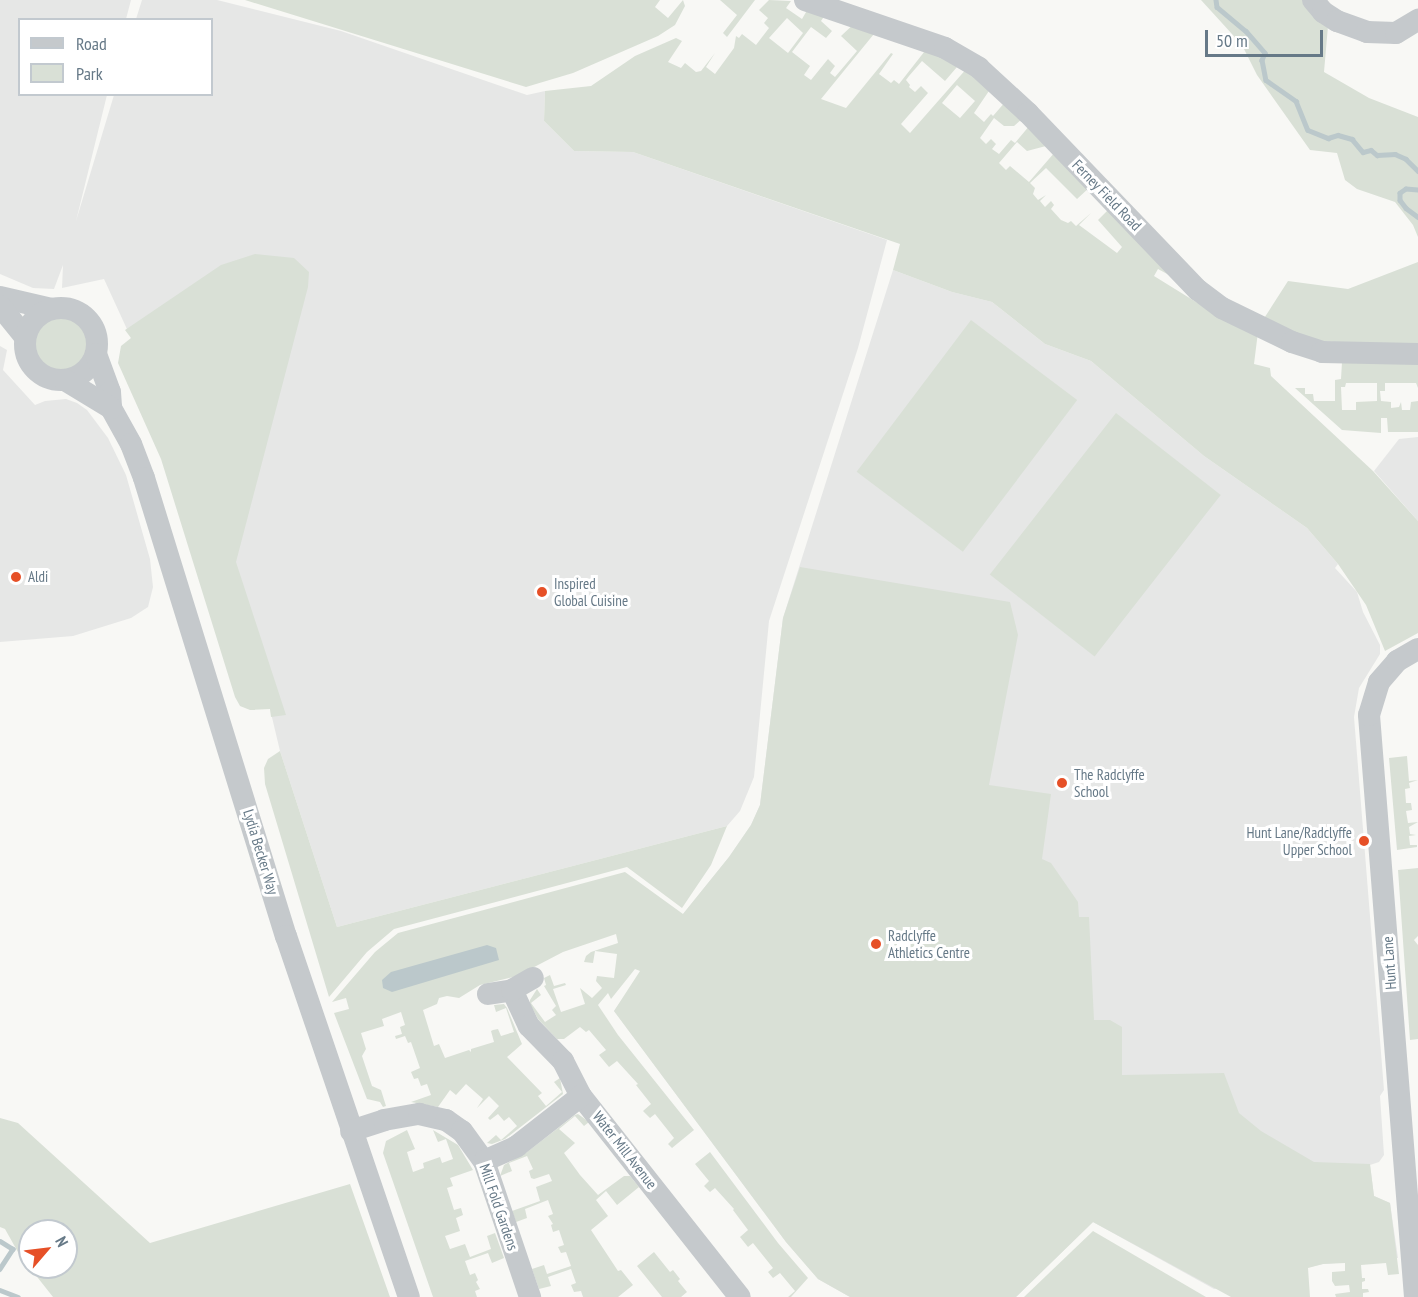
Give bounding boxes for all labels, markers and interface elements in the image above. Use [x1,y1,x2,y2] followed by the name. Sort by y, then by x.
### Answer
[18,18,213,96] legend
[1208,18,1326,56] scale bar
[1216,29,1248,52] text: 50 m
[76,32,107,55] text: Road
[76,62,103,85] text: Park
[1068,156,1146,234] street label: Ferney Field Road
[28,568,48,586] place label: Aldi
[9,570,23,584] marker: Aldi
[554,574,628,609] place label: Inspired Global Cuisine
[535,585,549,599] marker: Inspired Global Cuisine
[1074,765,1145,800] place label: The Radclyffe School
[1055,776,1069,790] marker: The Radclyffe School
[239,807,283,897] street label: Lydia Becker Way
[1246,823,1352,858] place label: Hunt Lane/Radclyffe Upper School
[1357,834,1371,848] marker: Hunt Lane/Radclyffe Upper School
[888,926,970,961] place label: Radclyffe Athletics Centre
[1378,936,1400,990] street label: Hunt Lane
[869,937,883,951] marker: Radclyffe Athletics Centre
[589,1107,661,1193] street label: Water Mill Avenue
[476,1161,522,1253] street label: Mill Fold Gardens
[18,1219,78,1279] north arrow
[51,1233,73,1250] text: N

